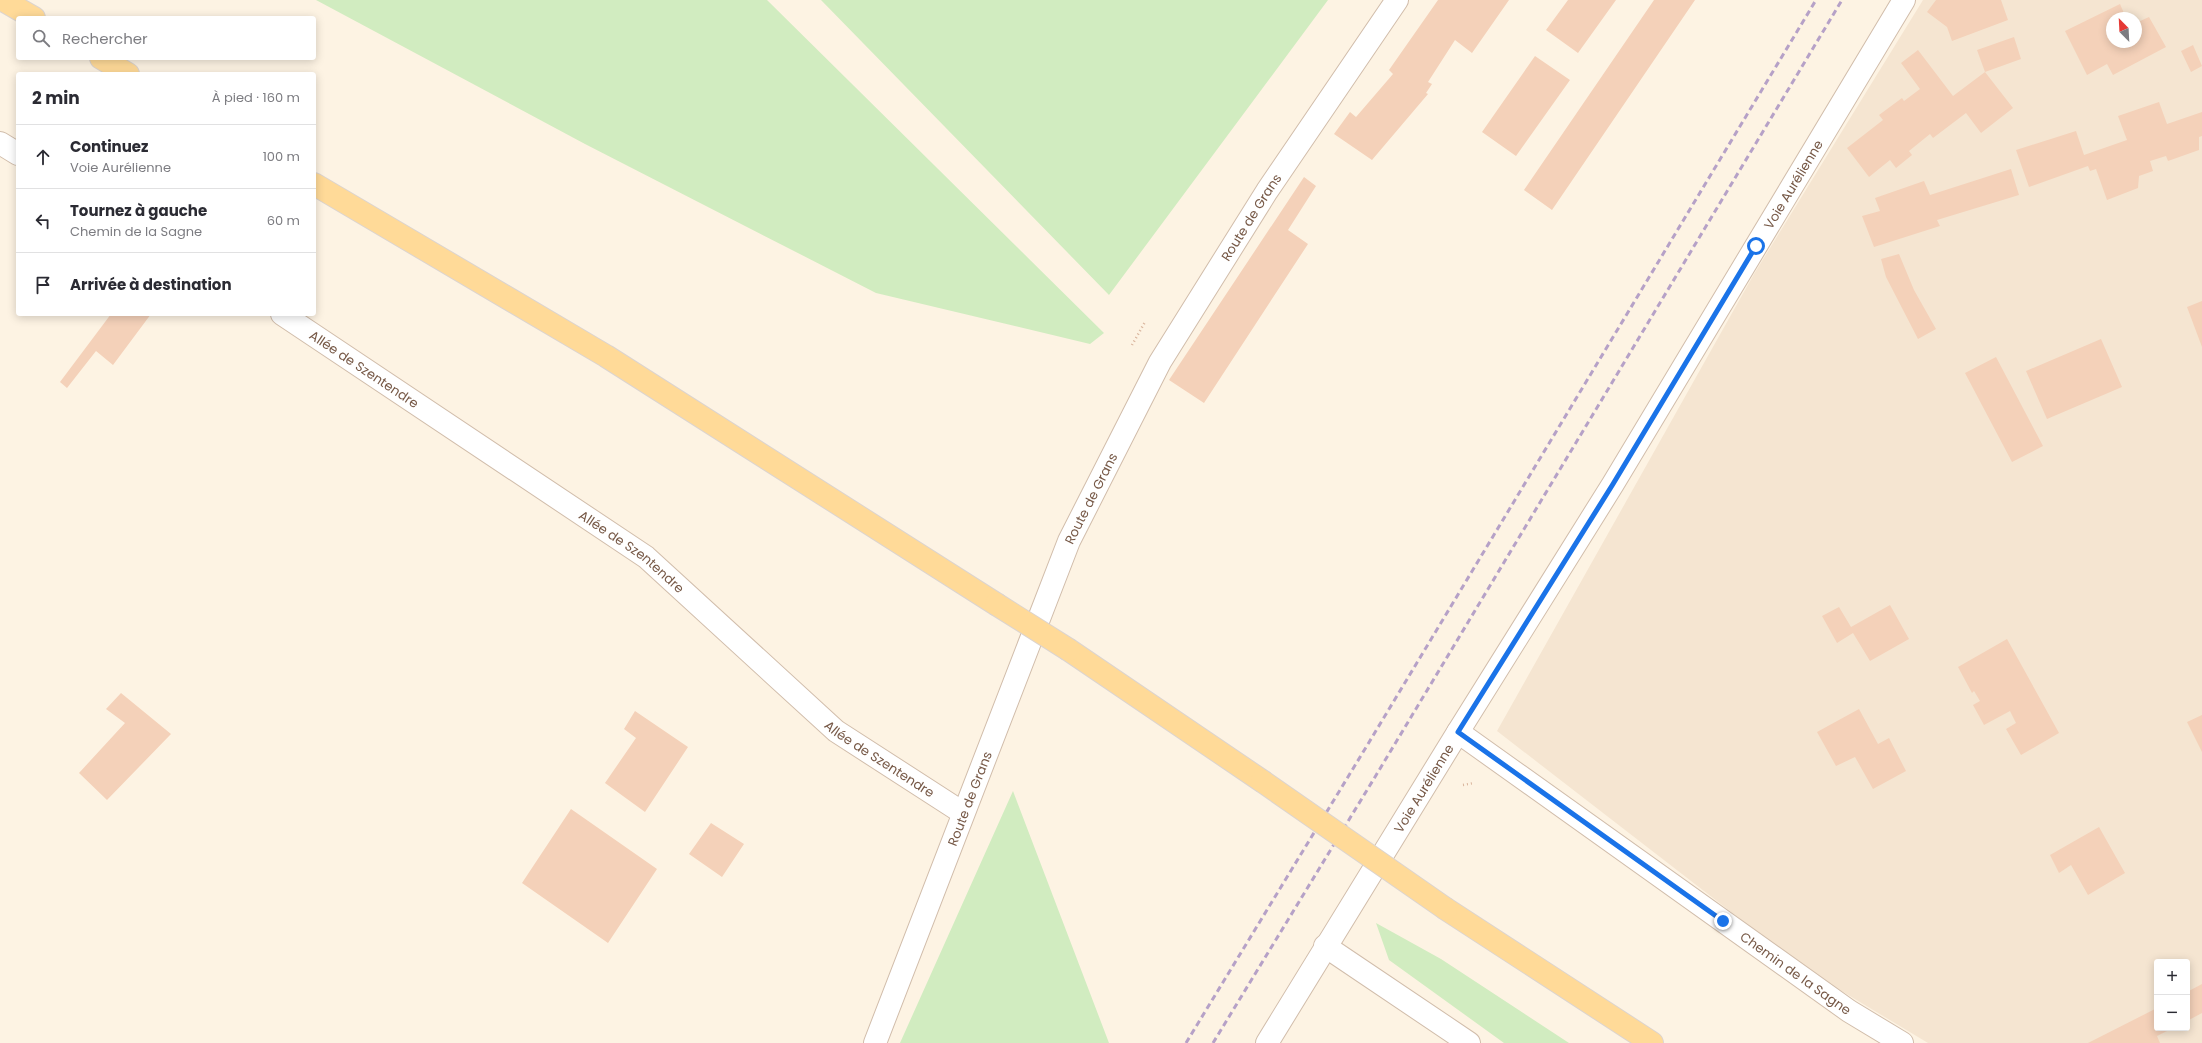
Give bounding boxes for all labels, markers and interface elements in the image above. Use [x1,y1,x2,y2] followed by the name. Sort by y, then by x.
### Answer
[2106,12,2142,48] north arrow
[16,16,316,60] search box
[30,27,52,49] icon: search
[62,28,148,49] text: Rechercher
[32,86,80,110] text: 2 min
[212,88,300,107] text: À pied · 160 m
[70,136,149,157] text: Continuez
[1759,136,1827,233] street label: Voie Aurélienne
[32,146,54,168] icon: ahead
[263,147,300,166] text: 100 m
[70,158,171,177] text: Voie Aurélienne
[1216,169,1286,264] street label: Route de Grans
[70,200,207,221] text: Tournez à gauche
[32,210,54,232] icon: left
[267,211,300,230] text: 60 m
[70,222,202,241] text: Chemin de la Sagne
[1747,237,1765,255] route start
[32,274,54,296] icon: arrive
[70,274,232,295] text: Arrivée à destination
[306,326,423,412] street label: Allée de Szentendre
[1060,449,1122,547] street label: Route de Grans
[575,505,689,597] street label: Allée de Szentendre
[821,716,938,802] street label: Allée de Szentendre
[1389,740,1458,836] street label: Voie Aurélienne
[943,748,996,849] street label: Route de Grans
[1714,912,1732,930] route end
[1736,927,1855,1019] street label: Chemin de la Sagne
[2154,959,2190,1031] map controls
[2154,959,2190,995] button: +
[2154,995,2190,1031] button: −

